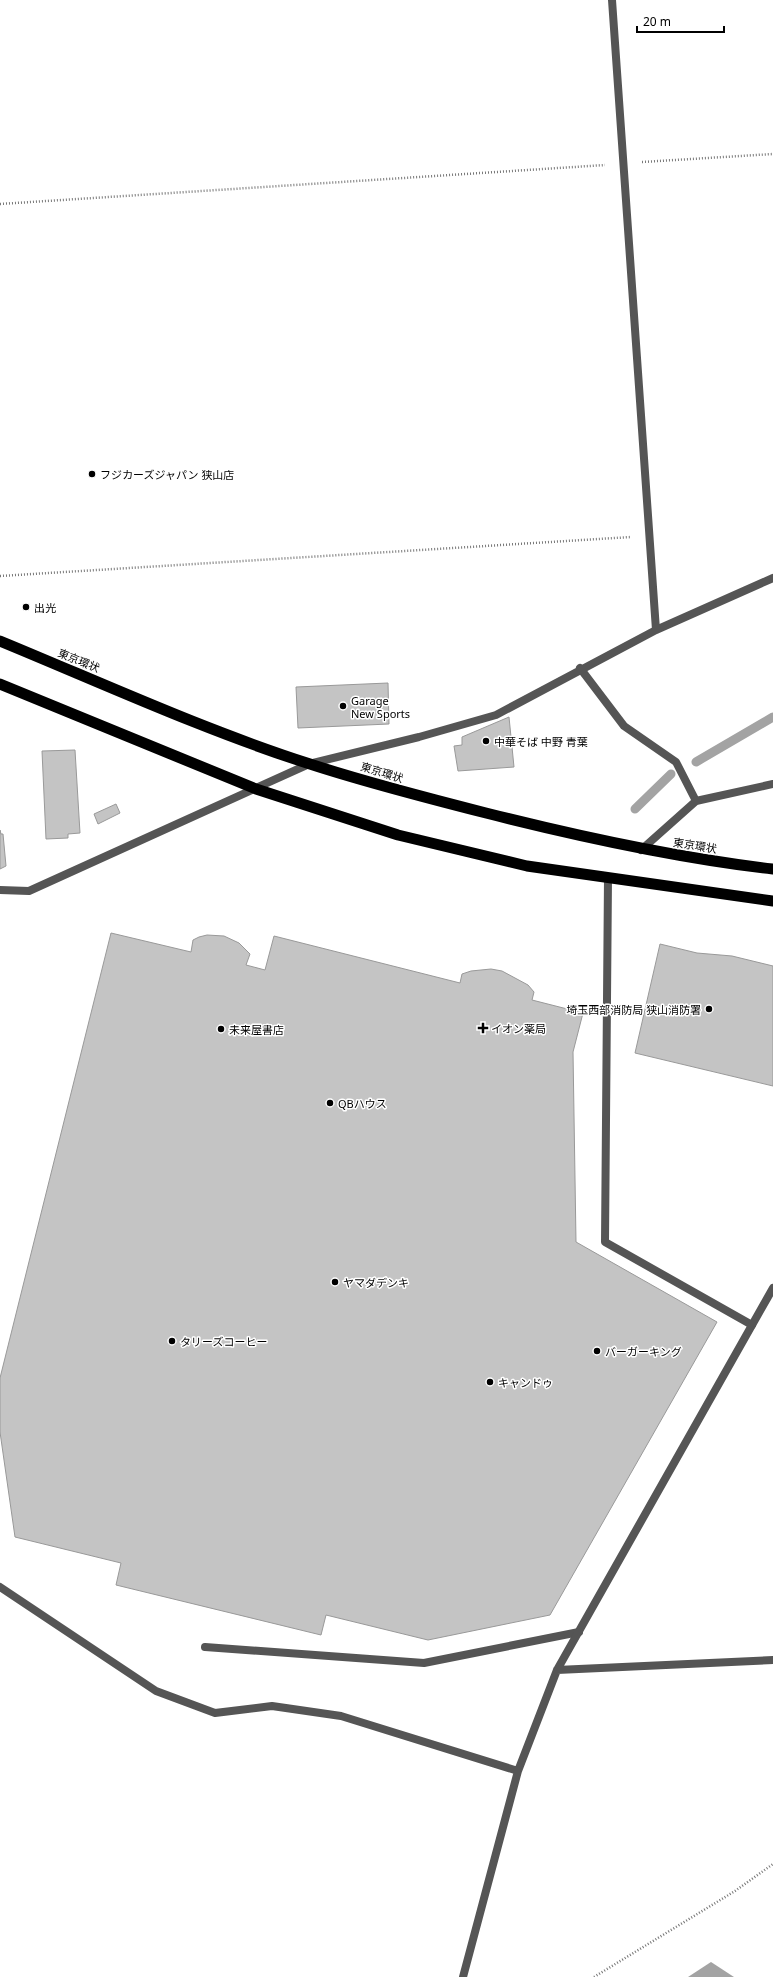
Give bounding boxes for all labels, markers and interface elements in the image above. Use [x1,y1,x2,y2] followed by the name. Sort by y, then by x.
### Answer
[637,8,724,34] scale bar
[643,13,671,30] text: 20 m
[100,467,234,482] place label: フジカーズジャパン 狭山店
[87,469,97,479] marker: フジカーズジャパン 狭山店
[34,600,56,615] place label: 出光
[21,602,31,612] marker: 出光
[56,645,103,676] street label: 東京環状
[351,693,410,721] place label: Garage New Sports
[338,701,348,711] marker: Garage New Sports
[494,734,588,749] place label: 中華そば 中野 青葉
[481,736,491,746] marker: 中華そば 中野 青葉
[359,758,406,786] street label: 東京環状
[672,834,719,856] street label: 東京環状
[566,1002,701,1017] place label: 埼玉西部消防局 狭山消防署
[704,1004,714,1014] marker: 埼玉西部消防局 狭山消防署
[491,1021,546,1036] place label: イオン薬局
[229,1022,284,1037] place label: 未来屋書店
[478,1023,488,1033] marker: イオン薬局
[216,1024,226,1034] marker: 未来屋書店
[338,1096,387,1111] place label: QBハウス
[325,1098,335,1108] marker: QBハウス
[343,1275,409,1290] place label: ヤマダデンキ
[330,1277,340,1287] marker: ヤマダデンキ
[180,1334,267,1349] place label: タリーズコーヒー
[167,1336,177,1346] marker: タリーズコーヒー
[605,1344,682,1359] place label: バーガーキング
[592,1346,602,1356] marker: バーガーキング
[498,1375,553,1390] place label: キャンドゥ
[485,1377,495,1387] marker: キャンドゥ

